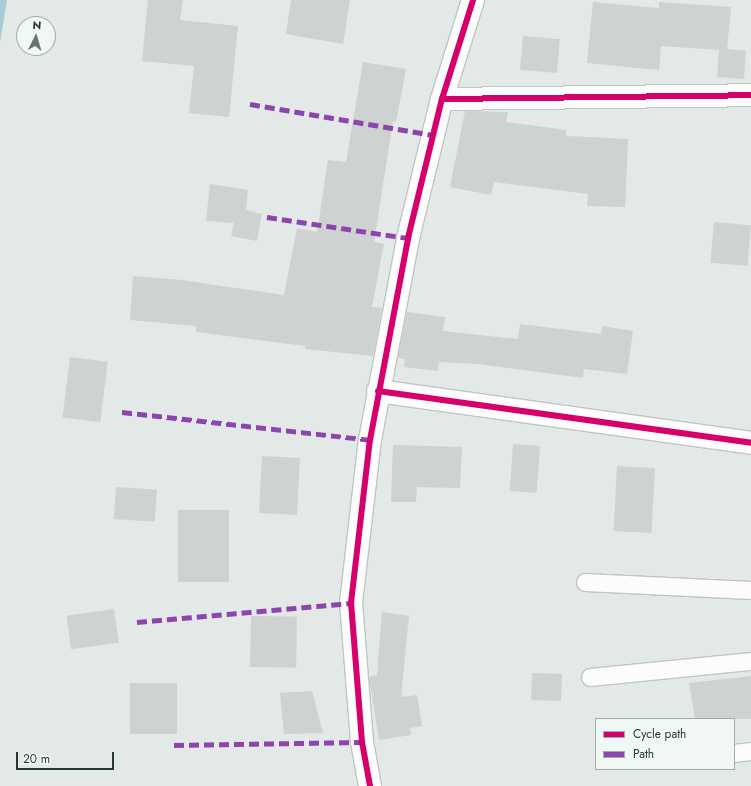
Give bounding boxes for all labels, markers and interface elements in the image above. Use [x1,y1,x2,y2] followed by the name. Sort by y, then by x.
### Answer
[16,16,56,56] north arrow
[32,17,42,33] text: N
[595,718,735,770] legend
[633,725,686,743] text: Cycle path
[18,744,116,770] scale bar
[633,745,654,763] text: Path
[23,750,50,768] text: 20 m

